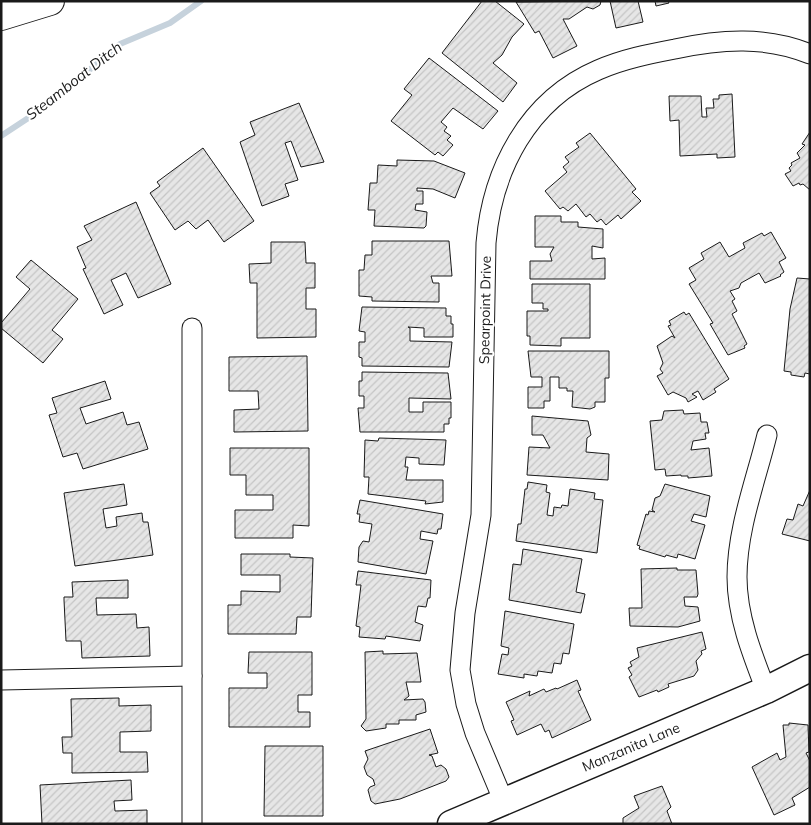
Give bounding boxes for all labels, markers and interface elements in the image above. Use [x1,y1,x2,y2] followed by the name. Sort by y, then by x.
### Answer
[22,37,126,124] water label: Steamboat Ditch
[475,256,495,364] street label: Spearpoint Drive
[579,718,683,776] street label: Manzanita Lane

